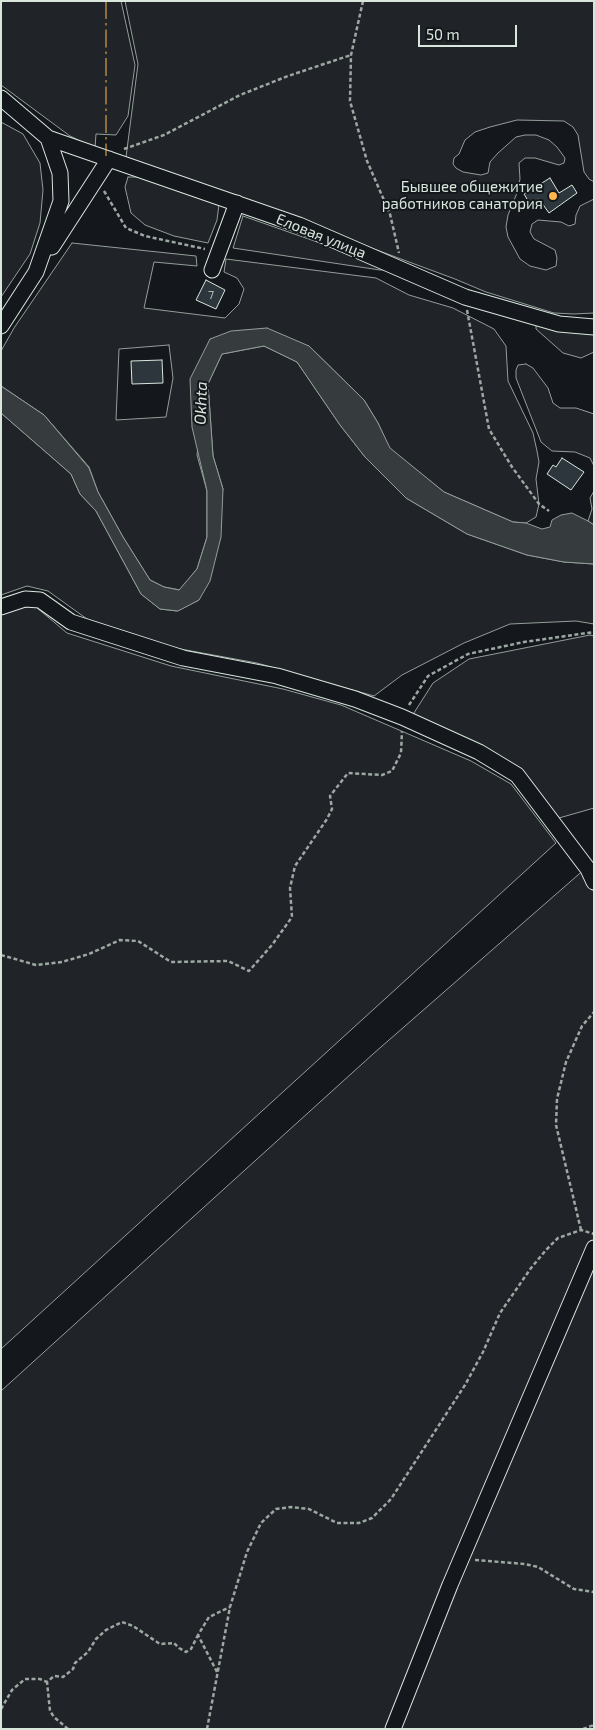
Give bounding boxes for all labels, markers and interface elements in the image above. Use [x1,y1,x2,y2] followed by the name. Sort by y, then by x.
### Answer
[420,15,519,47] scale bar
[426,25,460,43] text: 50 m
[382,178,543,213] place label: Бывшее общежитие работников санатория
[547,190,559,202] marker: Бывшее общежитие работников санатория
[273,210,369,262] street label: Еловая улица
[208,288,214,302] house number: 7
[191,381,211,425] water label: Okhta

